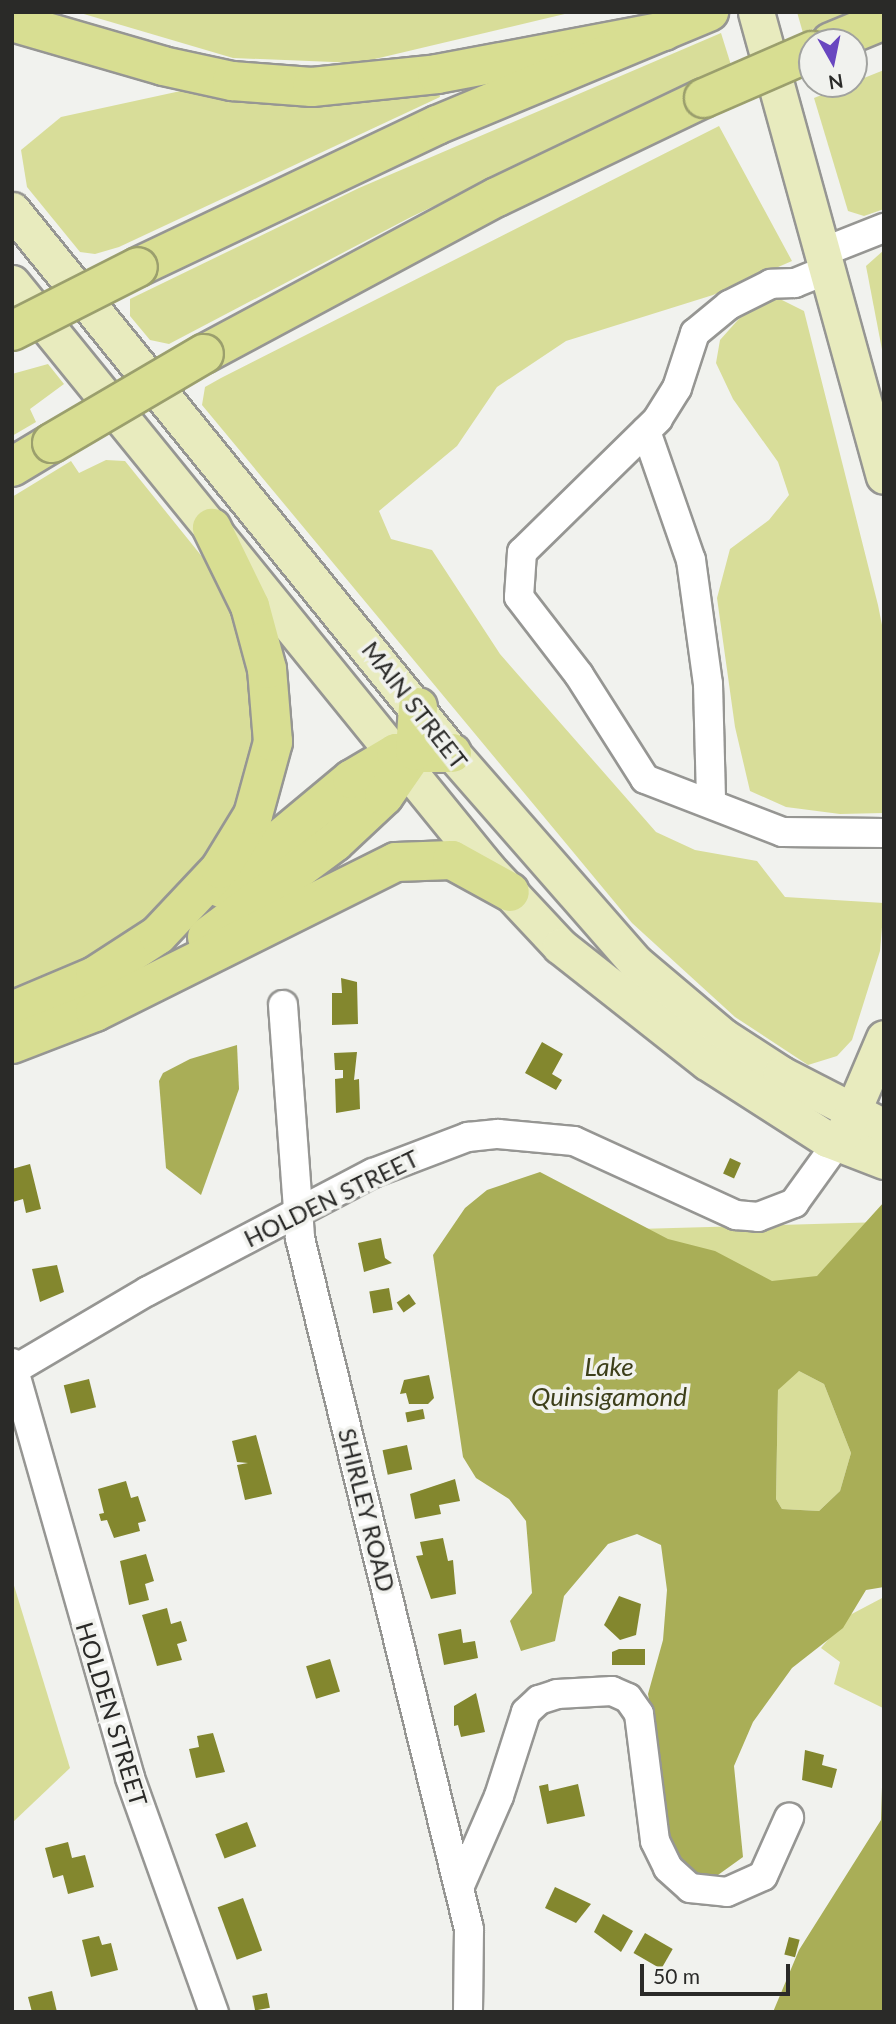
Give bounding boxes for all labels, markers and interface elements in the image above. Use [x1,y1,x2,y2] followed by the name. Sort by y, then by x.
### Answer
[798,28,868,98] north arrow
[827,70,845,95] text: N
[356,636,474,774] street label: MAIN STREET
[239,1143,423,1253] street label: HOLDEN STREET
[531,1351,687,1412] water label: Lake Quinsigamond
[333,1425,401,1595] street label: SHIRLEY ROAD
[70,1619,154,1809] street label: HOLDEN STREET
[644,1951,794,1995] scale bar
[653,1963,700,1988] text: 50 m

